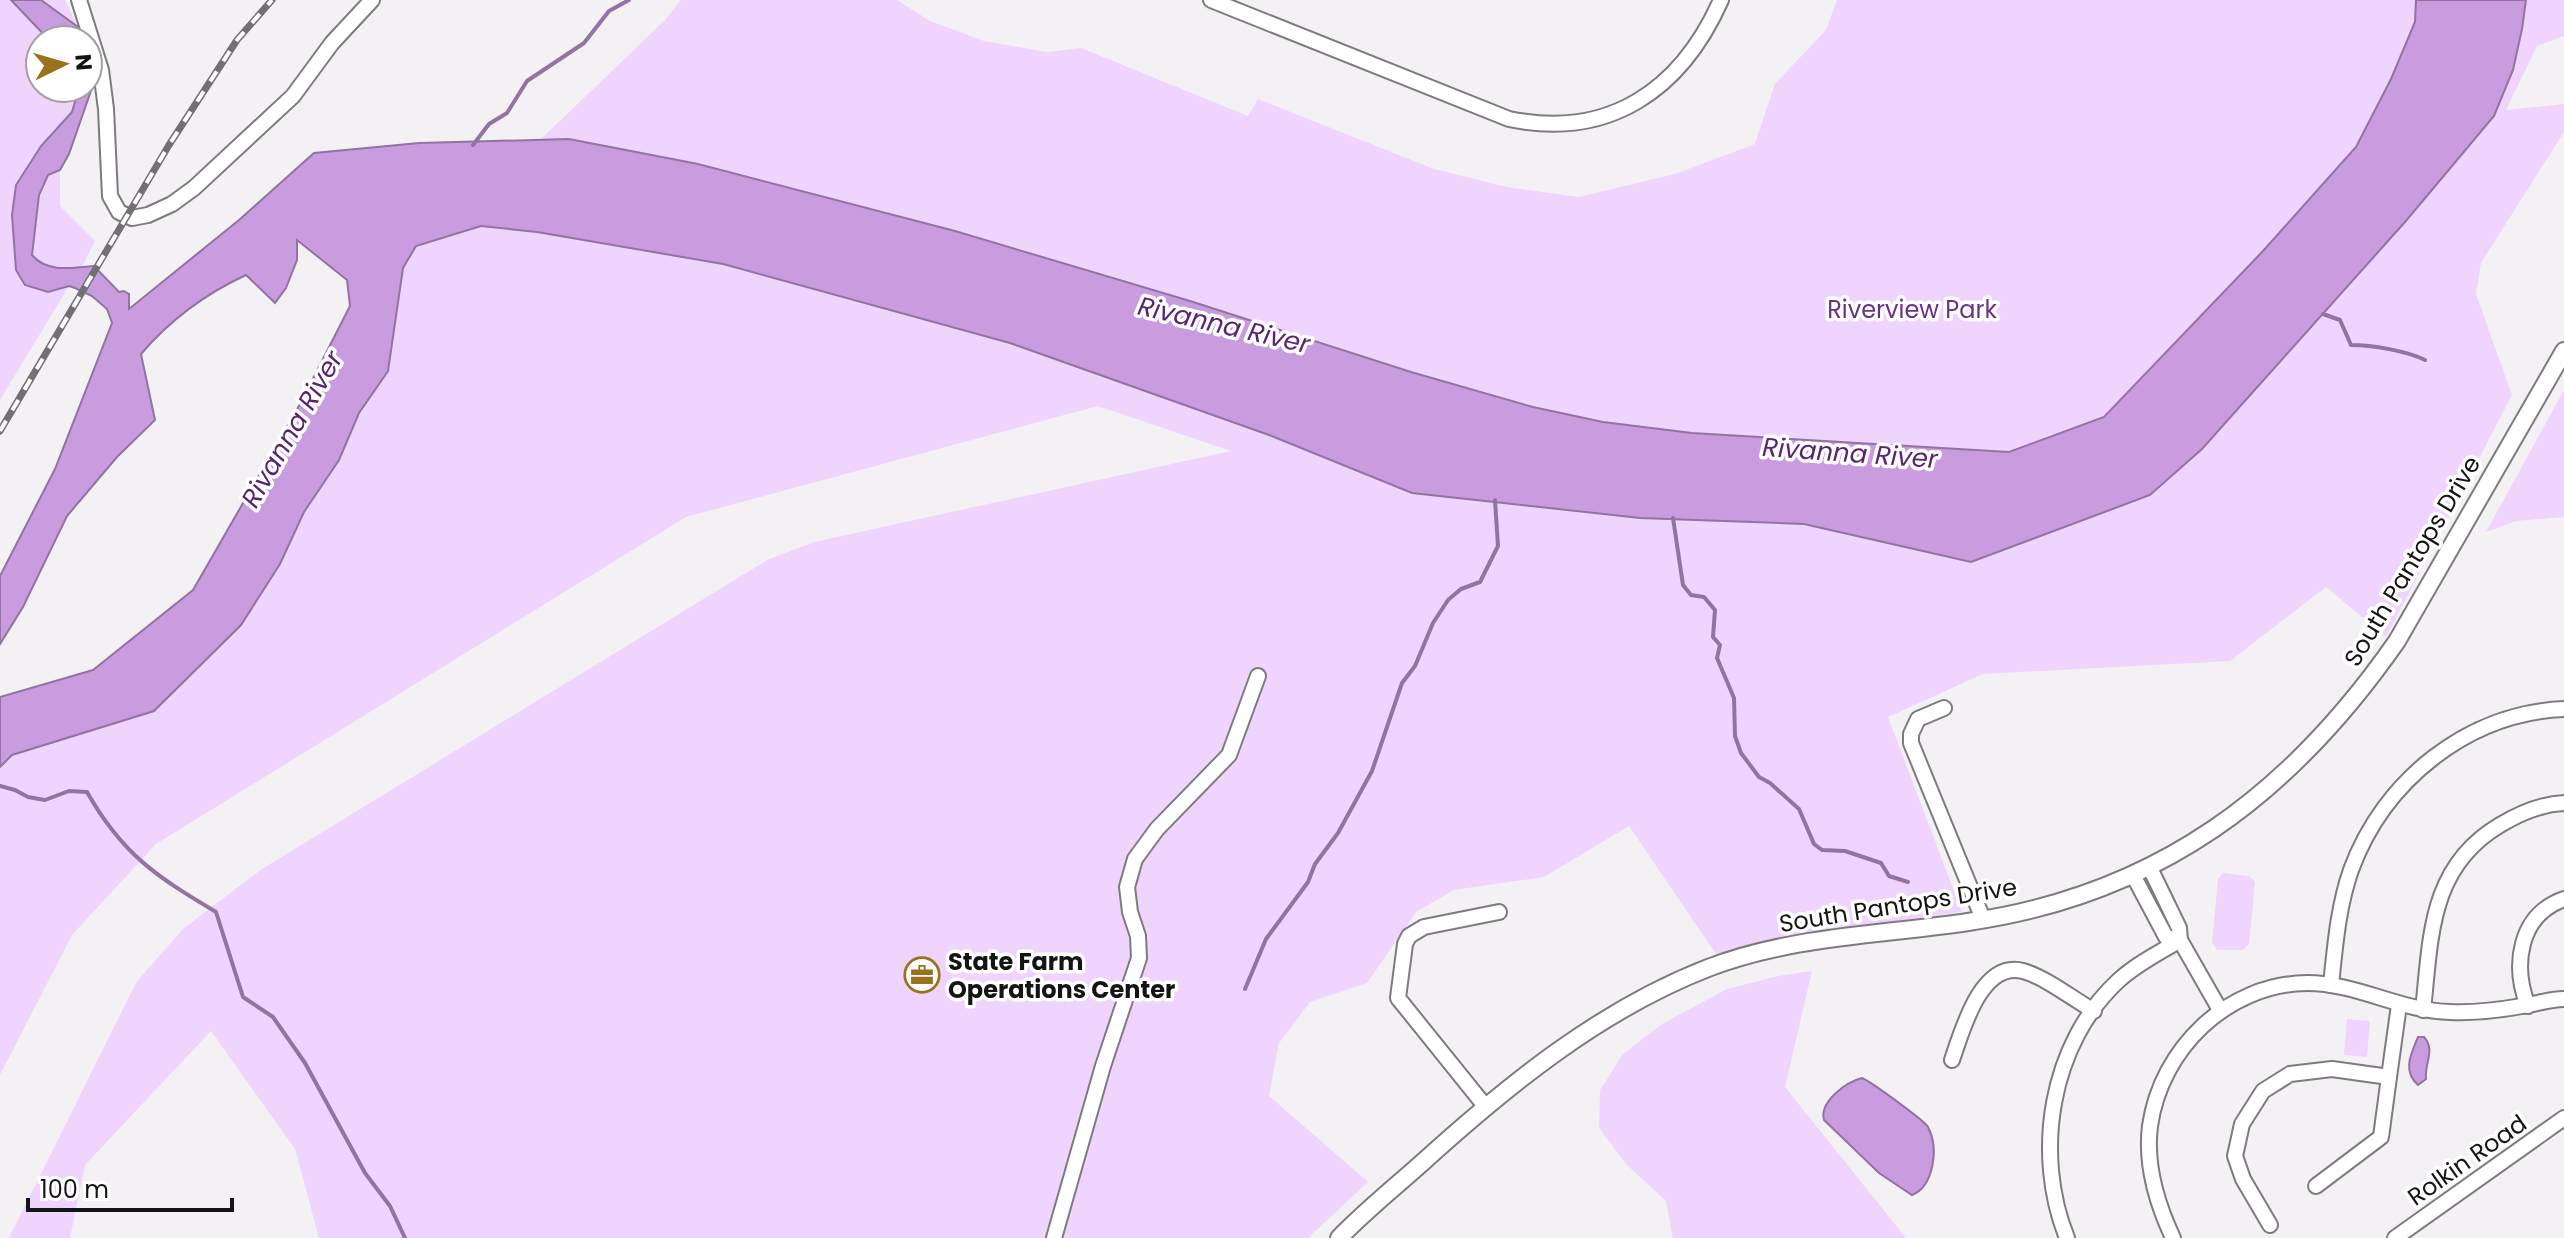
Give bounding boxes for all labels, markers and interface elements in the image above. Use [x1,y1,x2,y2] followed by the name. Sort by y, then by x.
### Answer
[24,24,104,104] north arrow
[67,53,100,72] text: N
[1134,288,1315,363] water label: Rivanna River
[1827,293,1997,326] park label: Riverview Park
[233,343,352,514] water label: Rivanna River
[1761,429,1940,477] water label: Rivanna River
[2336,450,2488,672] street label: South Pantops Drive
[1777,870,2019,940] street label: South Pantops Drive
[948,945,1175,1006] place label: State Farm Operations Center
[903,956,941,994] office icon: State Farm Operations Center
[2401,1107,2533,1213] street label: Rolkin Road
[28,1162,232,1212] scale bar
[40,1173,109,1206] text: 100 m

